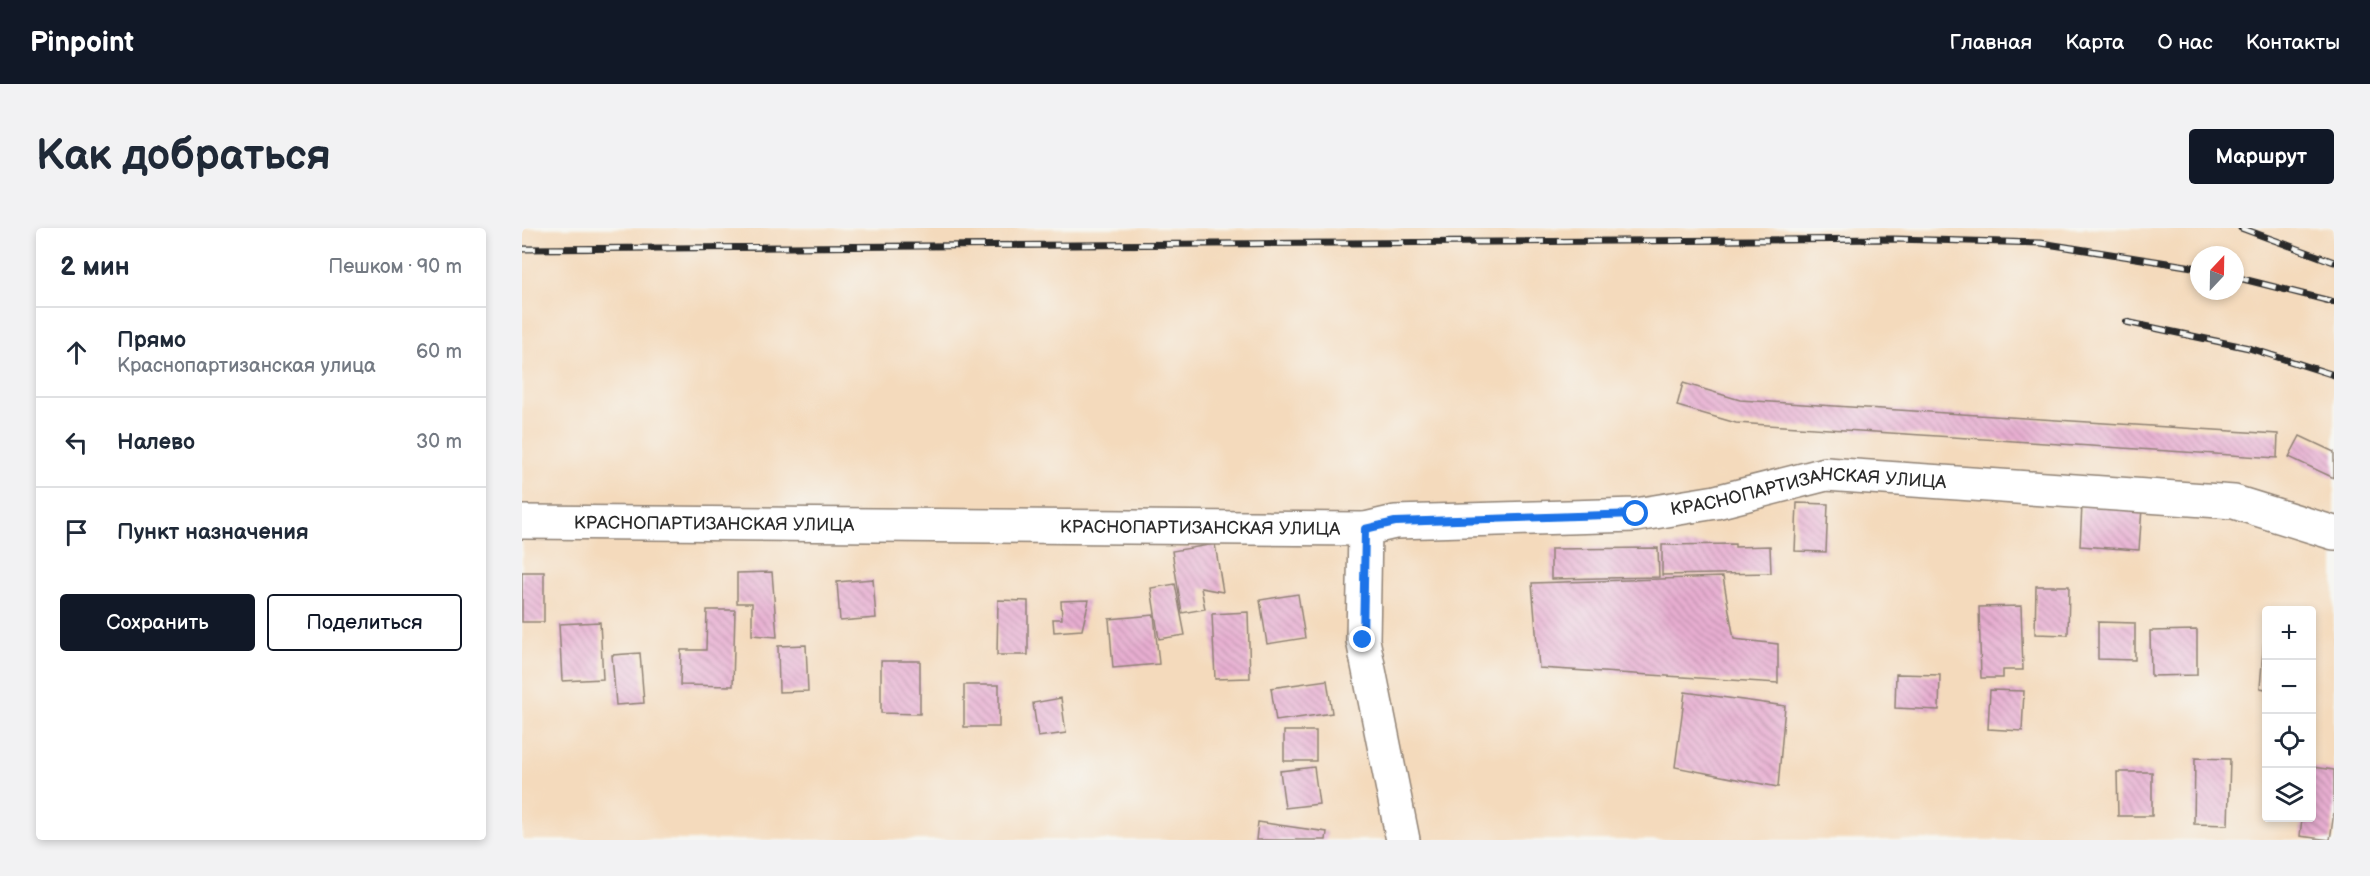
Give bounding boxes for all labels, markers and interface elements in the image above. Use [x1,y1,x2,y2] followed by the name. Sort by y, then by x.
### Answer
[30,26,134,59] text: Pinpoint
[1949,30,2032,55] text: Главная
[2065,30,2124,55] text: Карта
[2157,30,2213,55] text: О нас
[2246,30,2340,55] text: Контакты
[2189,129,2334,184] button: Маршрут
[36,131,331,182] text: Как добраться
[2190,246,2244,300] north arrow
[60,252,130,283] text: 2 мин
[328,255,462,279] text: Пешком · 90 m
[117,327,186,354] text: Прямо
[60,336,93,369] icon: ahead
[416,340,462,364] text: 60 m
[117,354,376,378] text: Краснопартизанская улица
[60,426,93,459] icon: left
[117,429,195,456] text: Налево
[416,430,462,454] text: 30 m
[1669,463,1947,520] street label: КРАСНОПАРТИЗАНСКАЯ УЛИЦА
[1622,500,1648,526] route start
[574,512,854,535] street label: КРАСНОПАРТИЗАНСКАЯ УЛИЦА
[60,516,93,549] icon: arrive
[1060,516,1340,539] street label: КРАСНОПАРТИЗАНСКАЯ УЛИЦА
[117,519,309,546] text: Пункт назначения
[60,594,255,651] button: Сохранить
[267,594,462,651] button: Поделиться
[2262,606,2316,822] map controls
[2262,606,2316,660] button: +
[1349,626,1375,652] route end
[2262,660,2316,714] button: −
[2262,714,2316,768] button: locate
[2262,768,2316,822] button: layers

